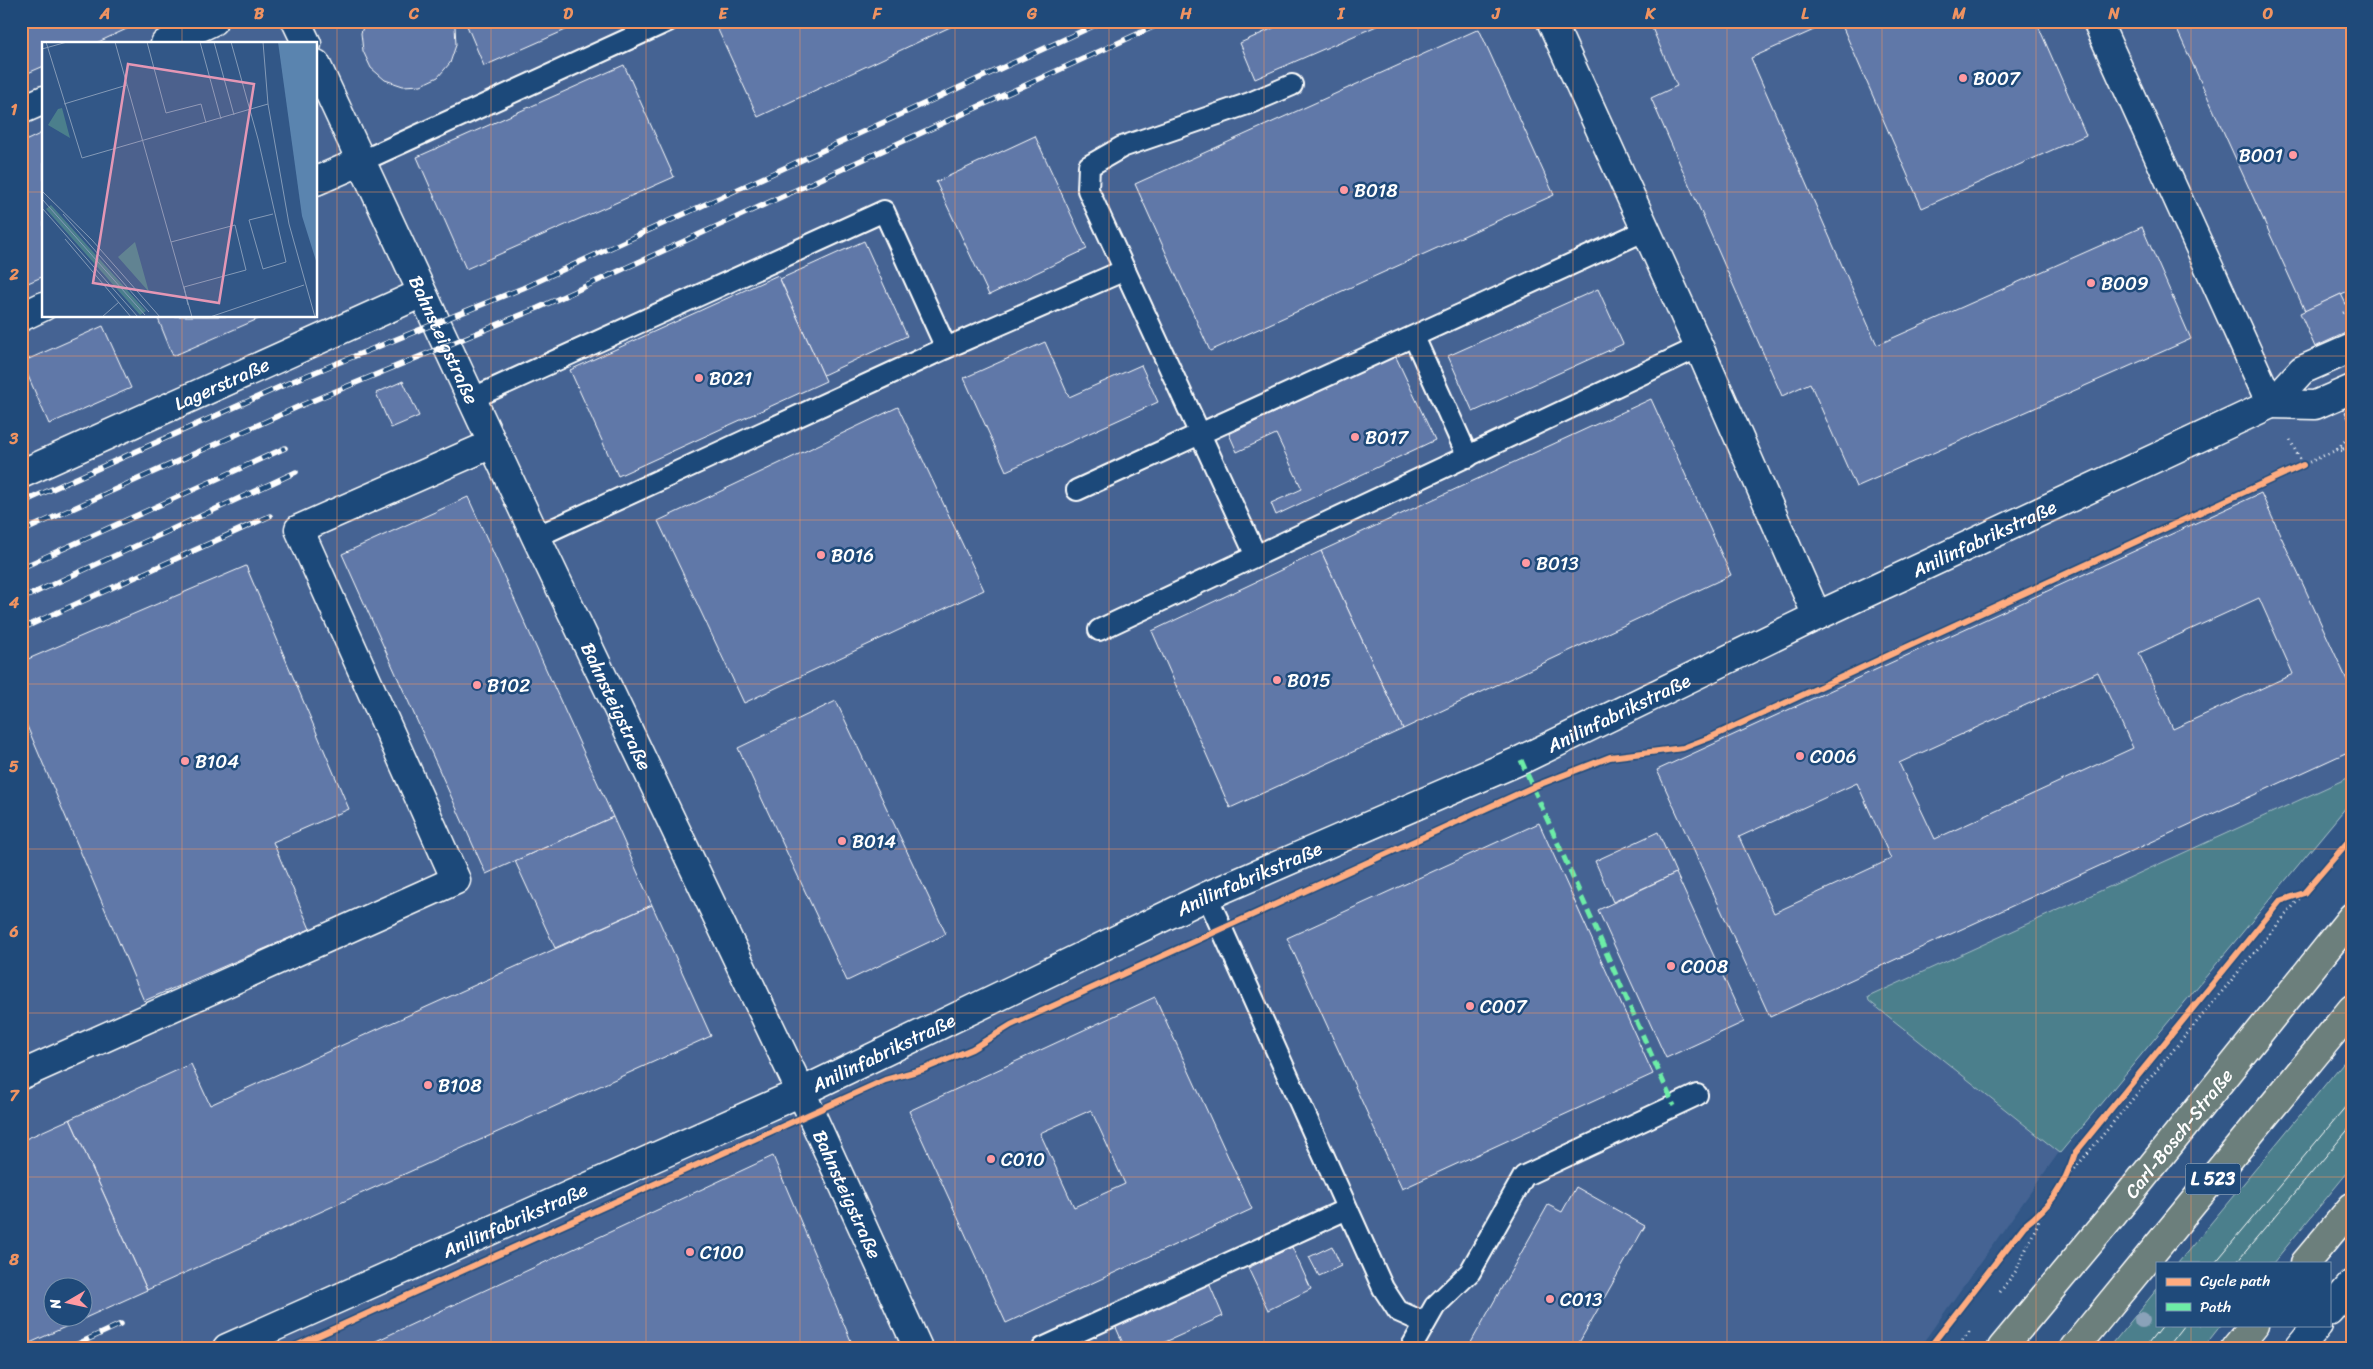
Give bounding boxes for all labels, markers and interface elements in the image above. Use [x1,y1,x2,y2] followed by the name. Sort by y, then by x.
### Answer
[99,0,110,28] text: A
[254,0,265,28] text: B
[408,0,420,28] text: C
[563,0,573,28] text: D
[719,0,729,28] text: E
[872,0,883,28] text: F
[1026,0,1038,28] text: G
[1179,0,1192,28] text: H
[1337,0,1346,28] text: I
[1491,0,1501,28] text: J
[1644,0,1656,28] text: K
[1801,0,1809,28] text: L
[1951,0,1966,28] text: M
[2107,0,2120,28] text: N
[2262,0,2274,28] text: O
[42,42,318,318] inset map
[1973,62,2021,95] place label: B007
[1957,72,1969,84] marker: B007
[11,95,18,124] text: 1
[2239,139,2283,172] place label: B001
[2287,149,2299,161] marker: B001
[1354,174,1398,207] place label: B018
[1338,184,1350,196] marker: B018
[8,260,19,289] text: 2
[2101,267,2149,300] place label: B009
[400,270,488,410] street label: Bahnsteigstraße
[2085,277,2097,289] marker: B009
[169,348,275,420] street label: Lagerstraße
[709,362,752,395] place label: B021
[693,372,705,384] marker: B021
[1365,421,1409,454] place label: B017
[9,424,19,453] text: 3
[1349,431,1361,443] marker: B017
[1906,490,2062,587] street label: Anilinfabrikstraße
[831,539,874,572] place label: B016
[1536,547,1579,580] place label: B013
[815,549,827,561] marker: B016
[1520,557,1532,569] marker: B013
[8,588,19,617] text: 4
[571,637,661,776] street label: Bahnsteigstraße
[1287,664,1331,697] place label: B015
[1540,664,1696,762] street label: Anilinfabrikstraße
[487,669,530,702] place label: B102
[1271,674,1283,686] marker: B015
[471,679,483,691] marker: B102
[1810,740,1857,773] place label: C006
[195,745,239,778] place label: B104
[1794,750,1806,762] marker: C006
[9,752,19,781] text: 5
[179,755,191,767] marker: B104
[852,825,896,858] place label: B014
[1170,832,1327,926] street label: Anilinfabrikstraße
[836,835,848,847] marker: B014
[8,917,19,946] text: 6
[1681,950,1729,983] place label: C008
[1665,960,1677,972] marker: C008
[1480,990,1528,1023] place label: C007
[1464,1000,1476,1012] marker: C007
[805,1004,961,1102] street label: Anilinfabrikstraße
[2116,1061,2242,1206] street label: Carl-Bosch-Straße
[438,1069,482,1102] place label: B108
[422,1079,434,1091] marker: B108
[9,1081,20,1110] text: 7
[803,1124,891,1265] street label: Bahnsteigstraße
[1001,1143,1045,1176] place label: C010
[985,1153,997,1165] marker: C010
[2186,1164,2240,1194] road number: L 523
[436,1173,593,1267] street label: Anilinfabrikstraße
[700,1236,744,1269] place label: C100
[8,1245,19,1274] text: 8
[684,1246,696,1258] marker: C100
[2156,1262,2330,1326] legend
[2200,1268,2271,1294] text: Cycle path
[42,1276,92,1326] north arrow
[1560,1283,1603,1316] place label: C013
[1544,1293,1556,1305] marker: C013
[2200,1294,2231,1320] text: Path
[43,1297,69,1312] text: N

